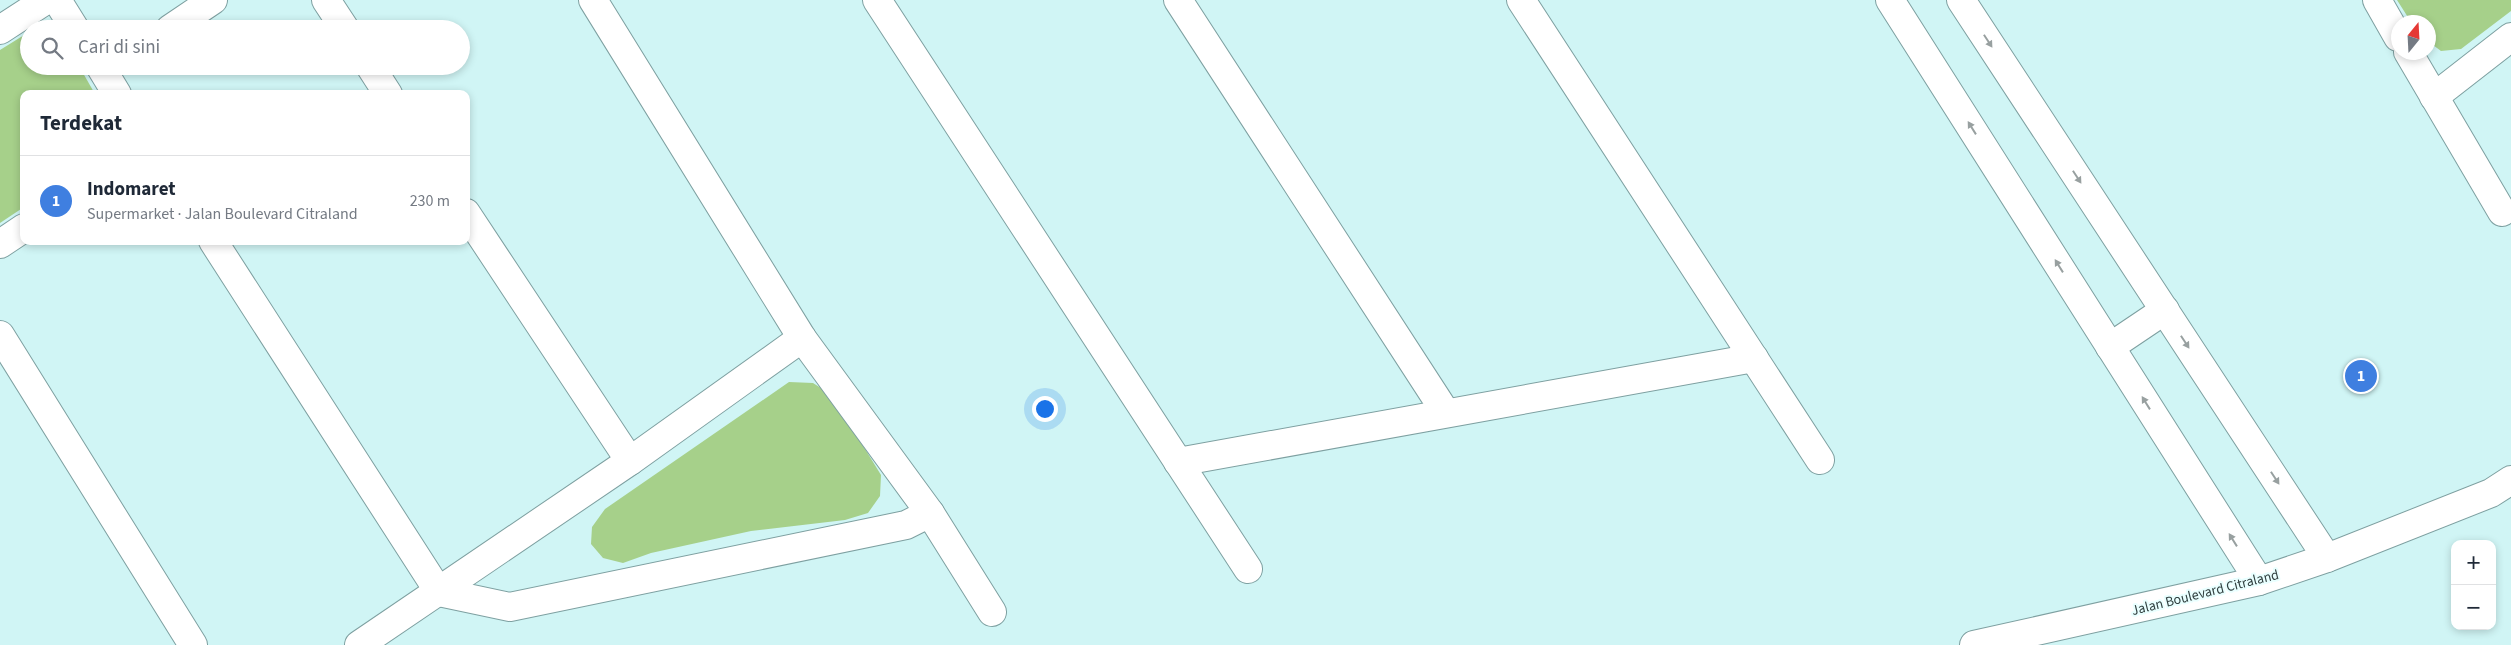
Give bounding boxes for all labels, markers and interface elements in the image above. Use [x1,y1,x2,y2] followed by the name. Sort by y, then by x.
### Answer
[2391,15,2436,60] north arrow
[20,20,470,75] search box
[38,34,66,62] icon: search
[78,34,160,61] text: Cari di sini
[1983,34,1993,47] one-way arrow
[40,108,122,138] text: Terdekat
[1967,122,1976,135] one-way arrow
[2072,170,2082,183] one-way arrow
[87,176,176,203] text: Indomaret
[52,190,60,212] text: 1
[410,190,450,212] text: 230 m
[87,203,358,225] text: Supermarket · Jalan Boulevard Citraland
[2054,259,2063,272] one-way arrow
[2181,335,2190,348] one-way arrow
[2345,357,2377,395] pin: 1
[1032,396,1058,422] your location
[2141,396,2151,409] one-way arrow
[2270,471,2279,484] one-way arrow
[2229,533,2238,546] one-way arrow
[2451,540,2496,630] map controls
[2451,540,2496,585] button: +
[2129,565,2281,621] street label: Jalan Boulevard Citraland
[2451,585,2496,630] button: −

